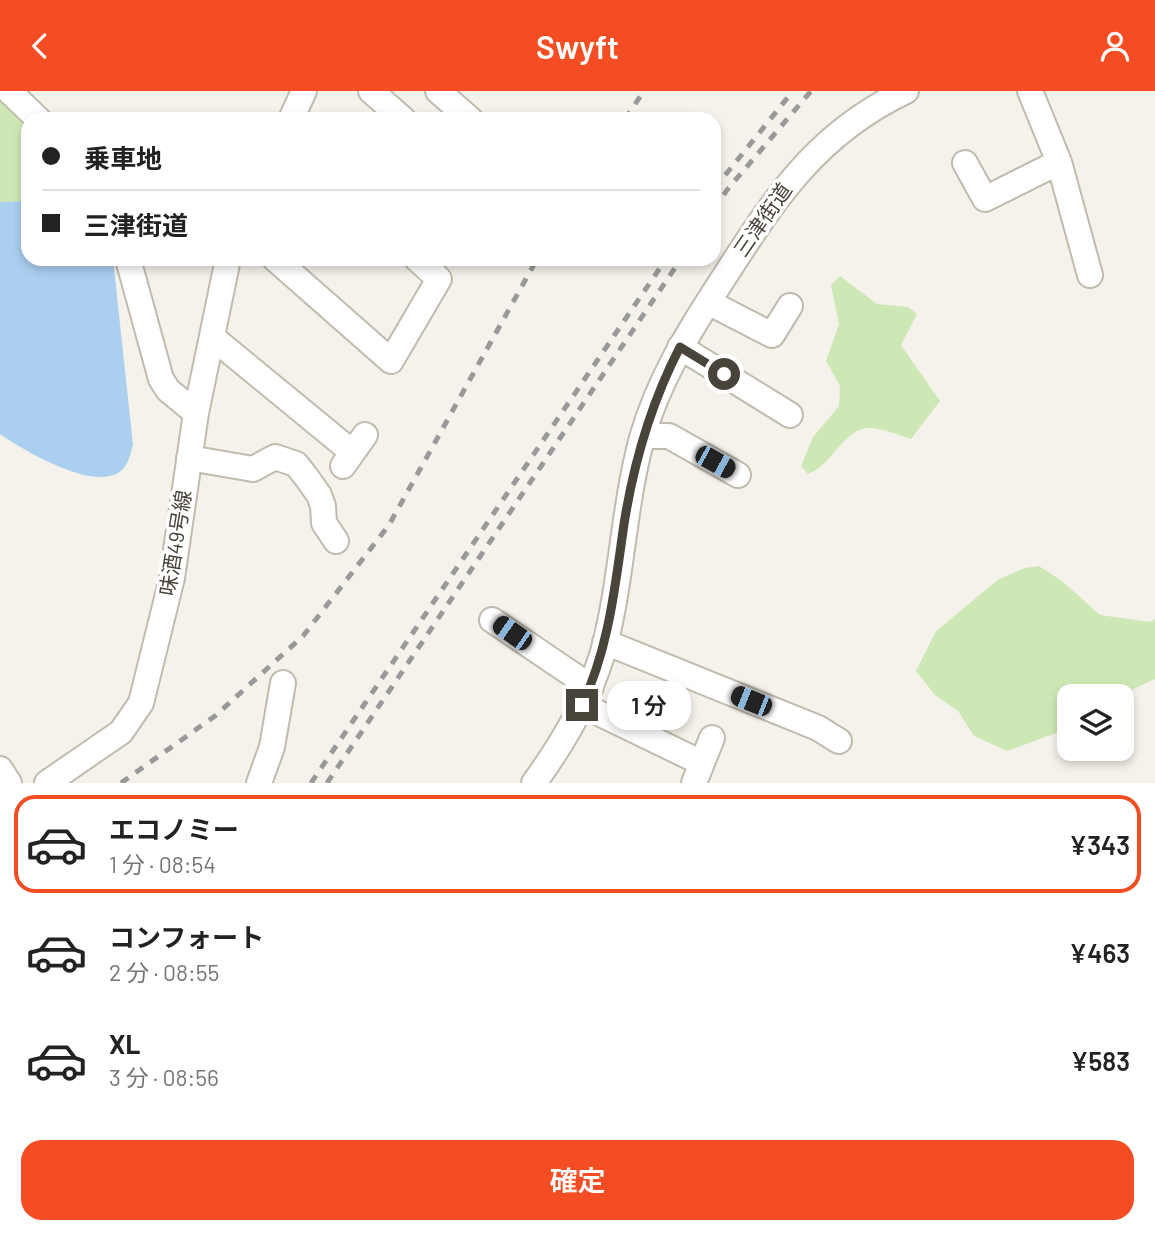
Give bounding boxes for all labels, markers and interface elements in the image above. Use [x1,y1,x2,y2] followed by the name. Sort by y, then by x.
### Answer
[21,27,59,65] icon: back
[536,27,619,65] text: Swyft
[1096,27,1134,65] icon: person
[84,142,162,173] text: 乗車地
[727,178,796,261] street label: 三津街道
[84,209,188,240] text: 三津街道
[708,358,740,390] route start
[692,443,739,481] car
[154,488,195,597] street label: 味酒49号線
[489,612,536,654] car
[606,681,690,729] callout: 1 分
[728,683,775,719] car
[1057,684,1134,761] map controls
[1057,684,1134,761] button: layers
[566,689,598,721] route end
[631,691,667,719] text: 1 分
[25,813,88,876] icon: car
[109,813,239,844] text: エコノミー
[1069,829,1130,860] text: ¥343
[109,850,216,878] text: 1 分 · 08:54
[25,921,88,984] icon: car
[109,921,264,952] text: コンフォート
[1069,937,1130,968] text: ¥463
[109,958,219,986] text: 2 分 · 08:55
[109,1028,140,1059] text: XL
[25,1029,88,1092] icon: car
[1071,1045,1130,1076] text: ¥583
[109,1063,219,1091] text: 3 分 · 08:56
[21,1140,1134,1220] button: 確定

